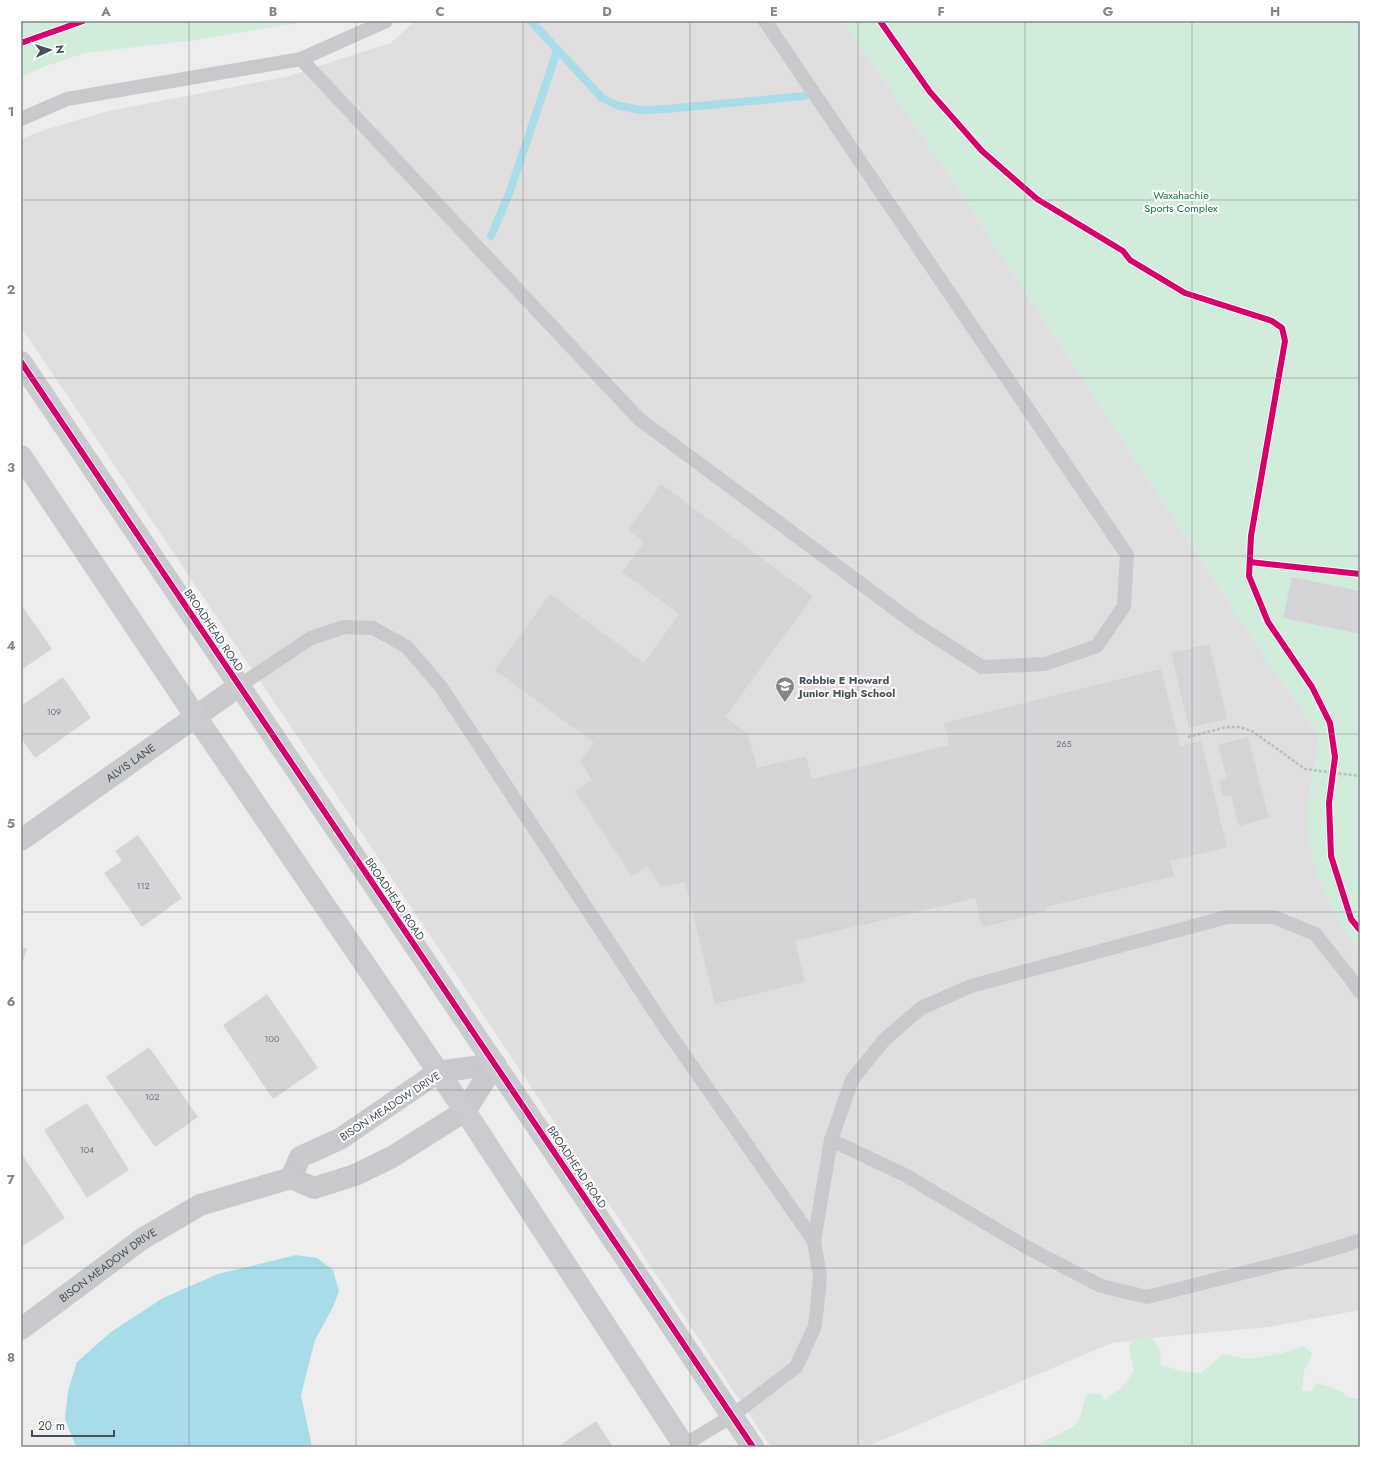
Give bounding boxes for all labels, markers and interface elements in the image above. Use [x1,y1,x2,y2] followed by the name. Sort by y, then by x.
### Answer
[100,2,111,21] text: A
[269,2,278,21] text: B
[435,2,445,21] text: C
[602,2,612,21] text: D
[770,2,778,21] text: E
[937,2,945,21] text: F
[1103,2,1114,21] text: G
[1270,2,1280,21] text: H
[30,30,70,70] north arrow
[52,44,68,54] text: N
[8,102,14,121] text: 1
[1144,187,1218,216] park label: Waxahachie Sports Complex
[7,280,15,299] text: 2
[7,458,15,477] text: 3
[180,585,248,675] street label: BROADHEAD ROAD
[6,636,16,655] text: 4
[797,672,895,701] place label: Robbie E Howard Junior High School
[774,675,796,703] school or university icon: Robbie E Howard Junior High School
[47,705,61,718] house number: 109
[1056,737,1072,750] house number: 265
[102,740,159,786] street label: ALVIS LANE
[7,814,15,833] text: 5
[361,854,429,944] street label: BROADHEAD ROAD
[136,879,150,892] house number: 112
[7,992,16,1011] text: 6
[265,1032,280,1045] house number: 100
[336,1067,444,1145] street label: BISON MEADOW DRIVE
[145,1090,159,1103] house number: 102
[543,1122,611,1212] street label: BROADHEAD ROAD
[80,1143,94,1156] house number: 104
[7,1170,15,1189] text: 7
[56,1224,160,1306] street label: BISON MEADOW DRIVE
[7,1348,15,1367] text: 8
[32,1412,114,1438] scale bar
[38,1417,65,1435] text: 20 m

